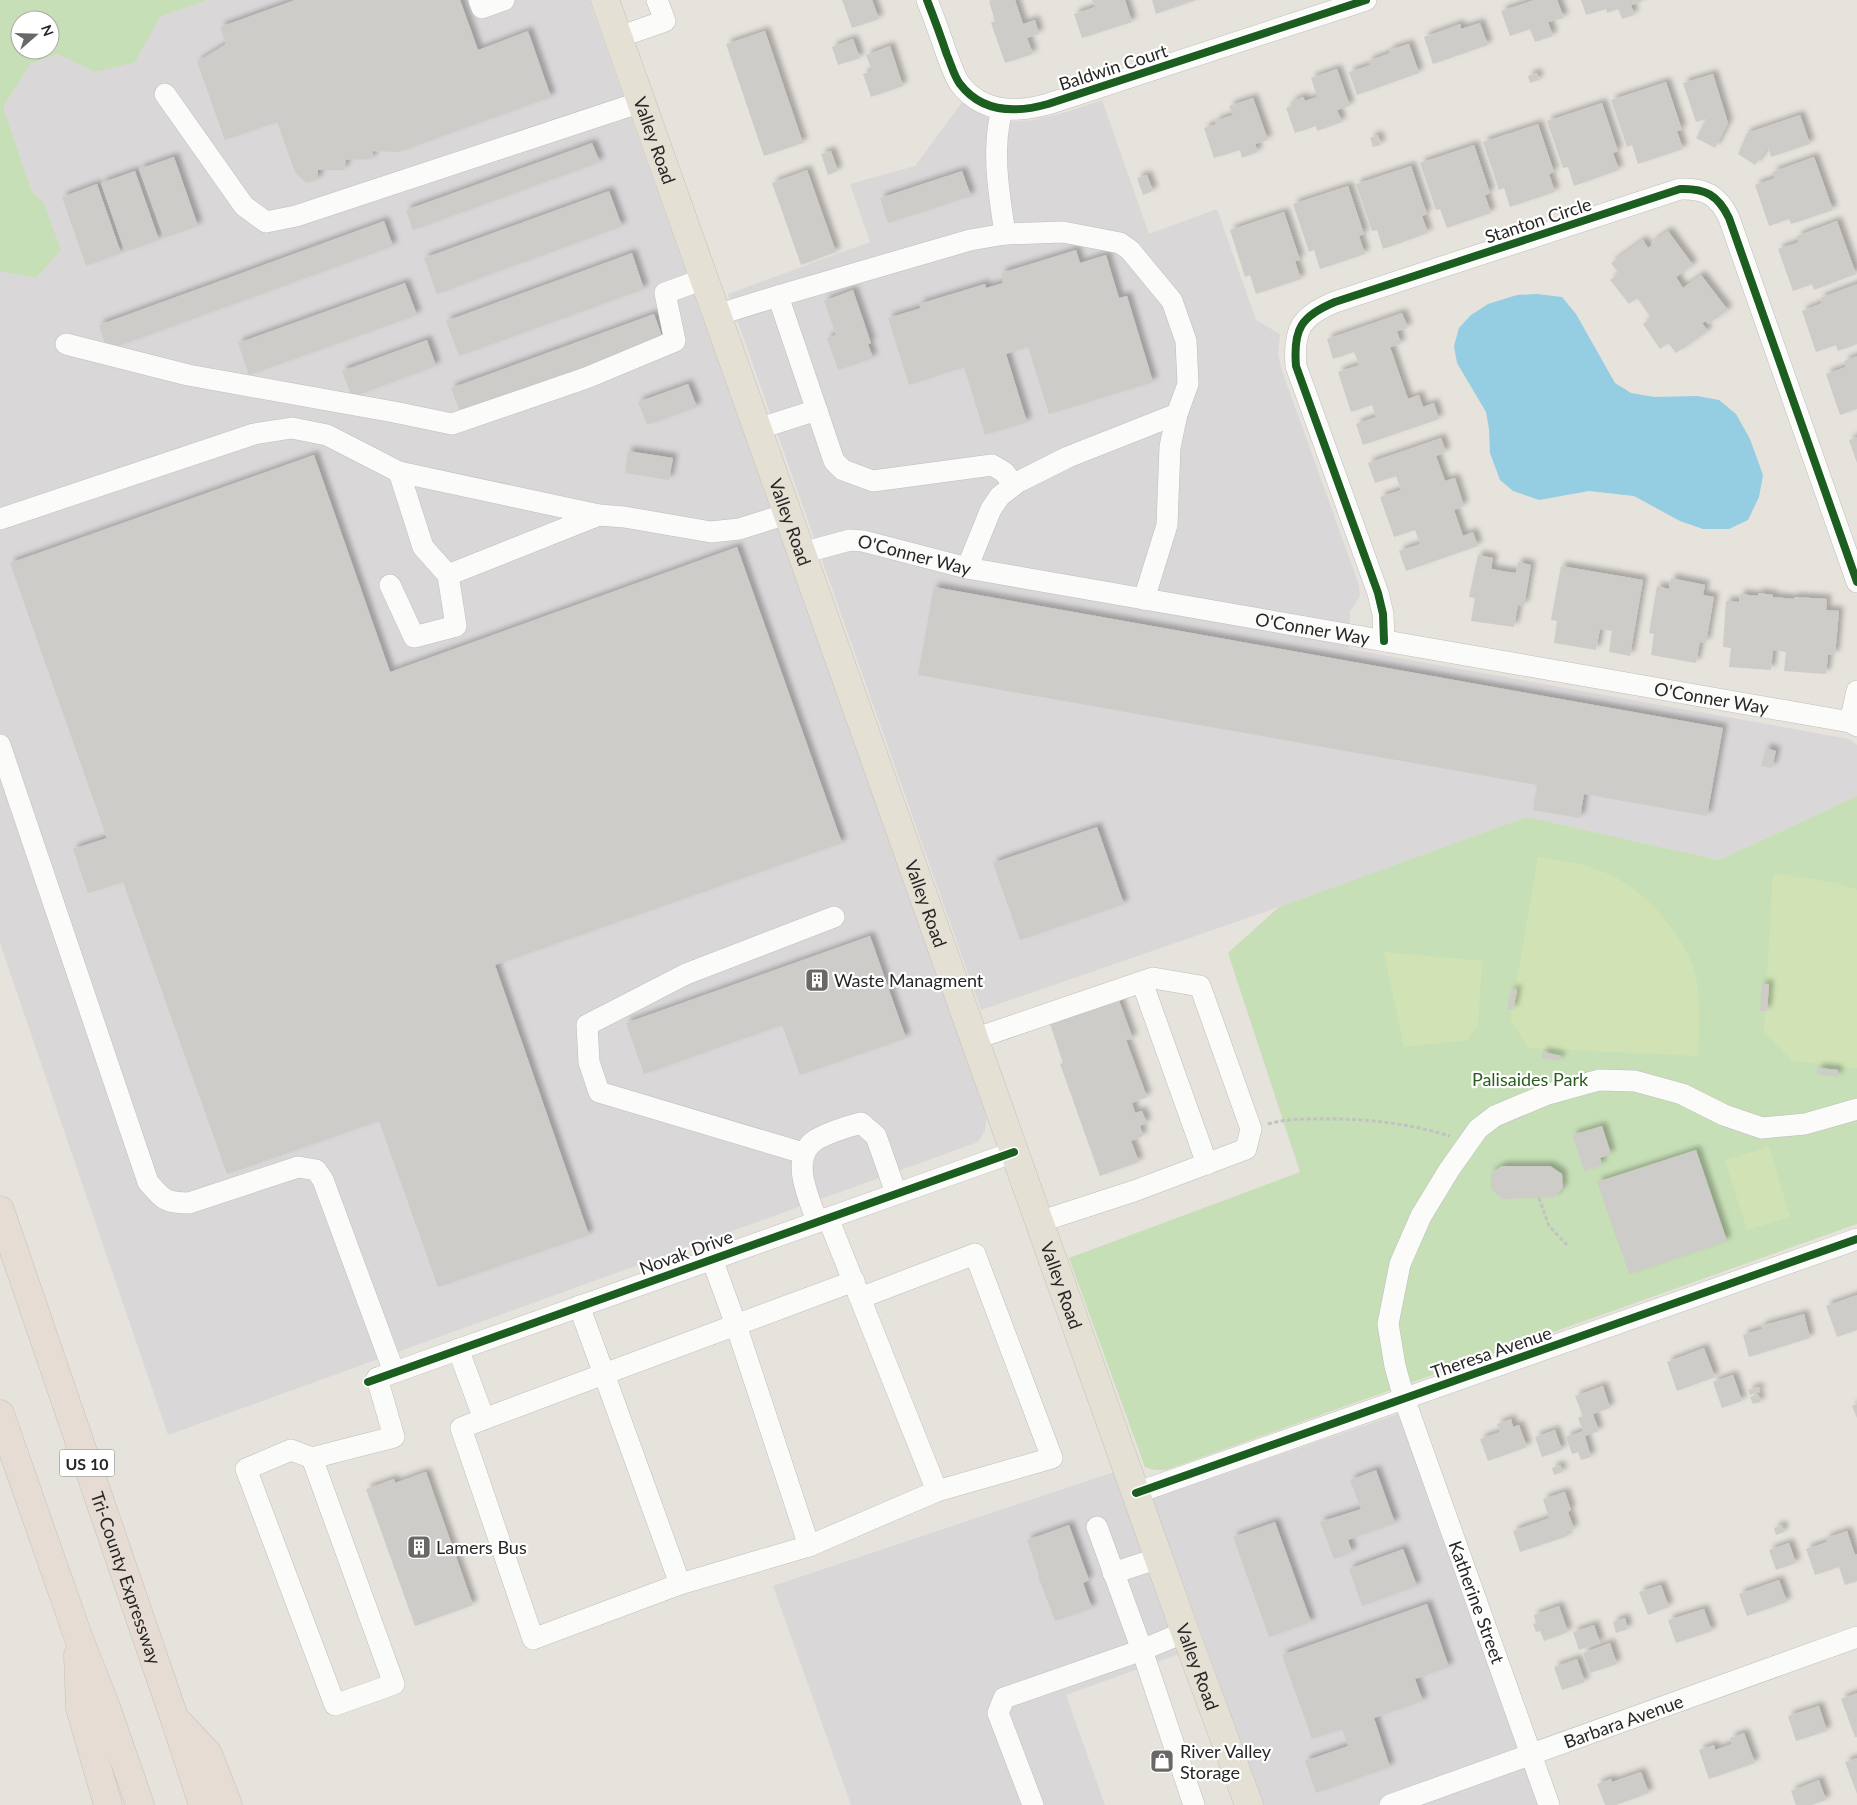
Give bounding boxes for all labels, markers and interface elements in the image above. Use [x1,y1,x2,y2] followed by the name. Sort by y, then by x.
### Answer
[10,10,60,60] north arrow
[38,22,58,38] text: N
[1056,39,1171,95] street label: Baldwin Court
[629,94,681,187] street label: Valley Road
[1482,192,1594,248] street label: Stanton Circle
[765,475,816,569] street label: Valley Road
[856,529,974,580] street label: O'Conner Way
[1254,607,1372,649] street label: O'Conner Way
[1653,677,1771,719] street label: O'Conner Way
[901,857,952,950] street label: Valley Road
[804,967,830,993] building icon: Waste Managment
[834,969,984,991] place label: Waste Managment
[1472,1068,1589,1090] park label: Palisaides Park
[636,1225,736,1279] street label: Novak Drive
[1036,1239,1087,1332] street label: Valley Road
[1428,1321,1554,1383] street label: Theresa Avenue
[59,1450,114,1476] road number: US 10
[86,1489,166,1668] street label: Tri-County Expressway
[406,1534,432,1560] building icon: Lamers Bus
[436,1536,527,1558] place label: Lamers Bus
[1445,1538,1510,1667] street label: Katherine Street
[1172,1620,1224,1713] street label: Valley Road
[1561,1690,1686,1753] street label: Barbara Avenue
[1180,1740,1272,1783] place label: River Valley Storage
[1149,1748,1175,1774] shop icon: River Valley Storage

